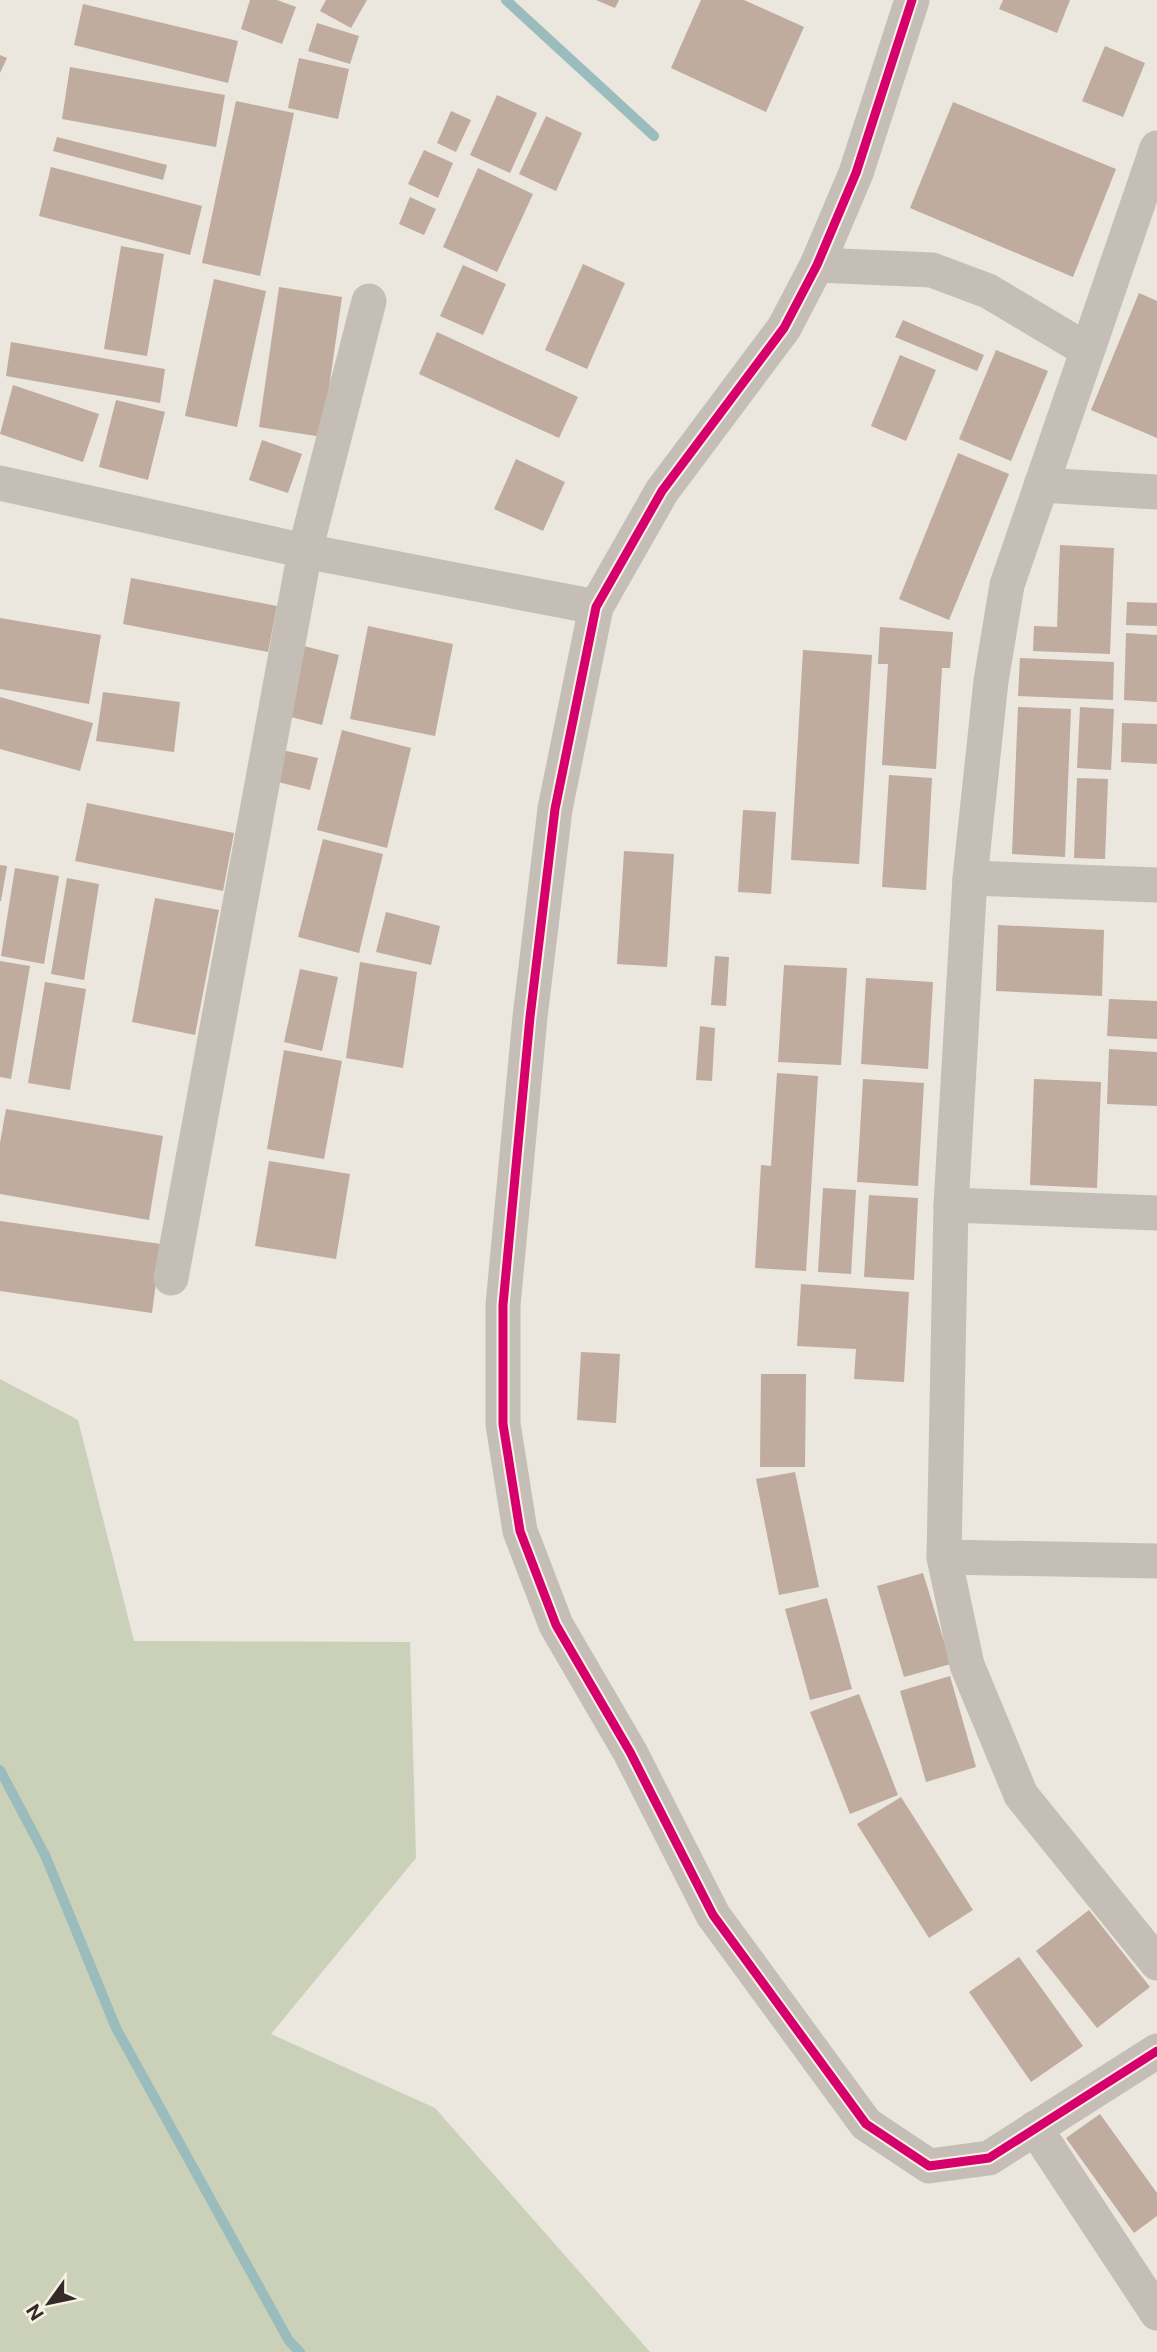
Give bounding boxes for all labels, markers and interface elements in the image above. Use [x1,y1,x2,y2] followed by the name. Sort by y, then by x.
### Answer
[14,2268,84,2338] north arrow
[21,2300,48,2324] text: N

